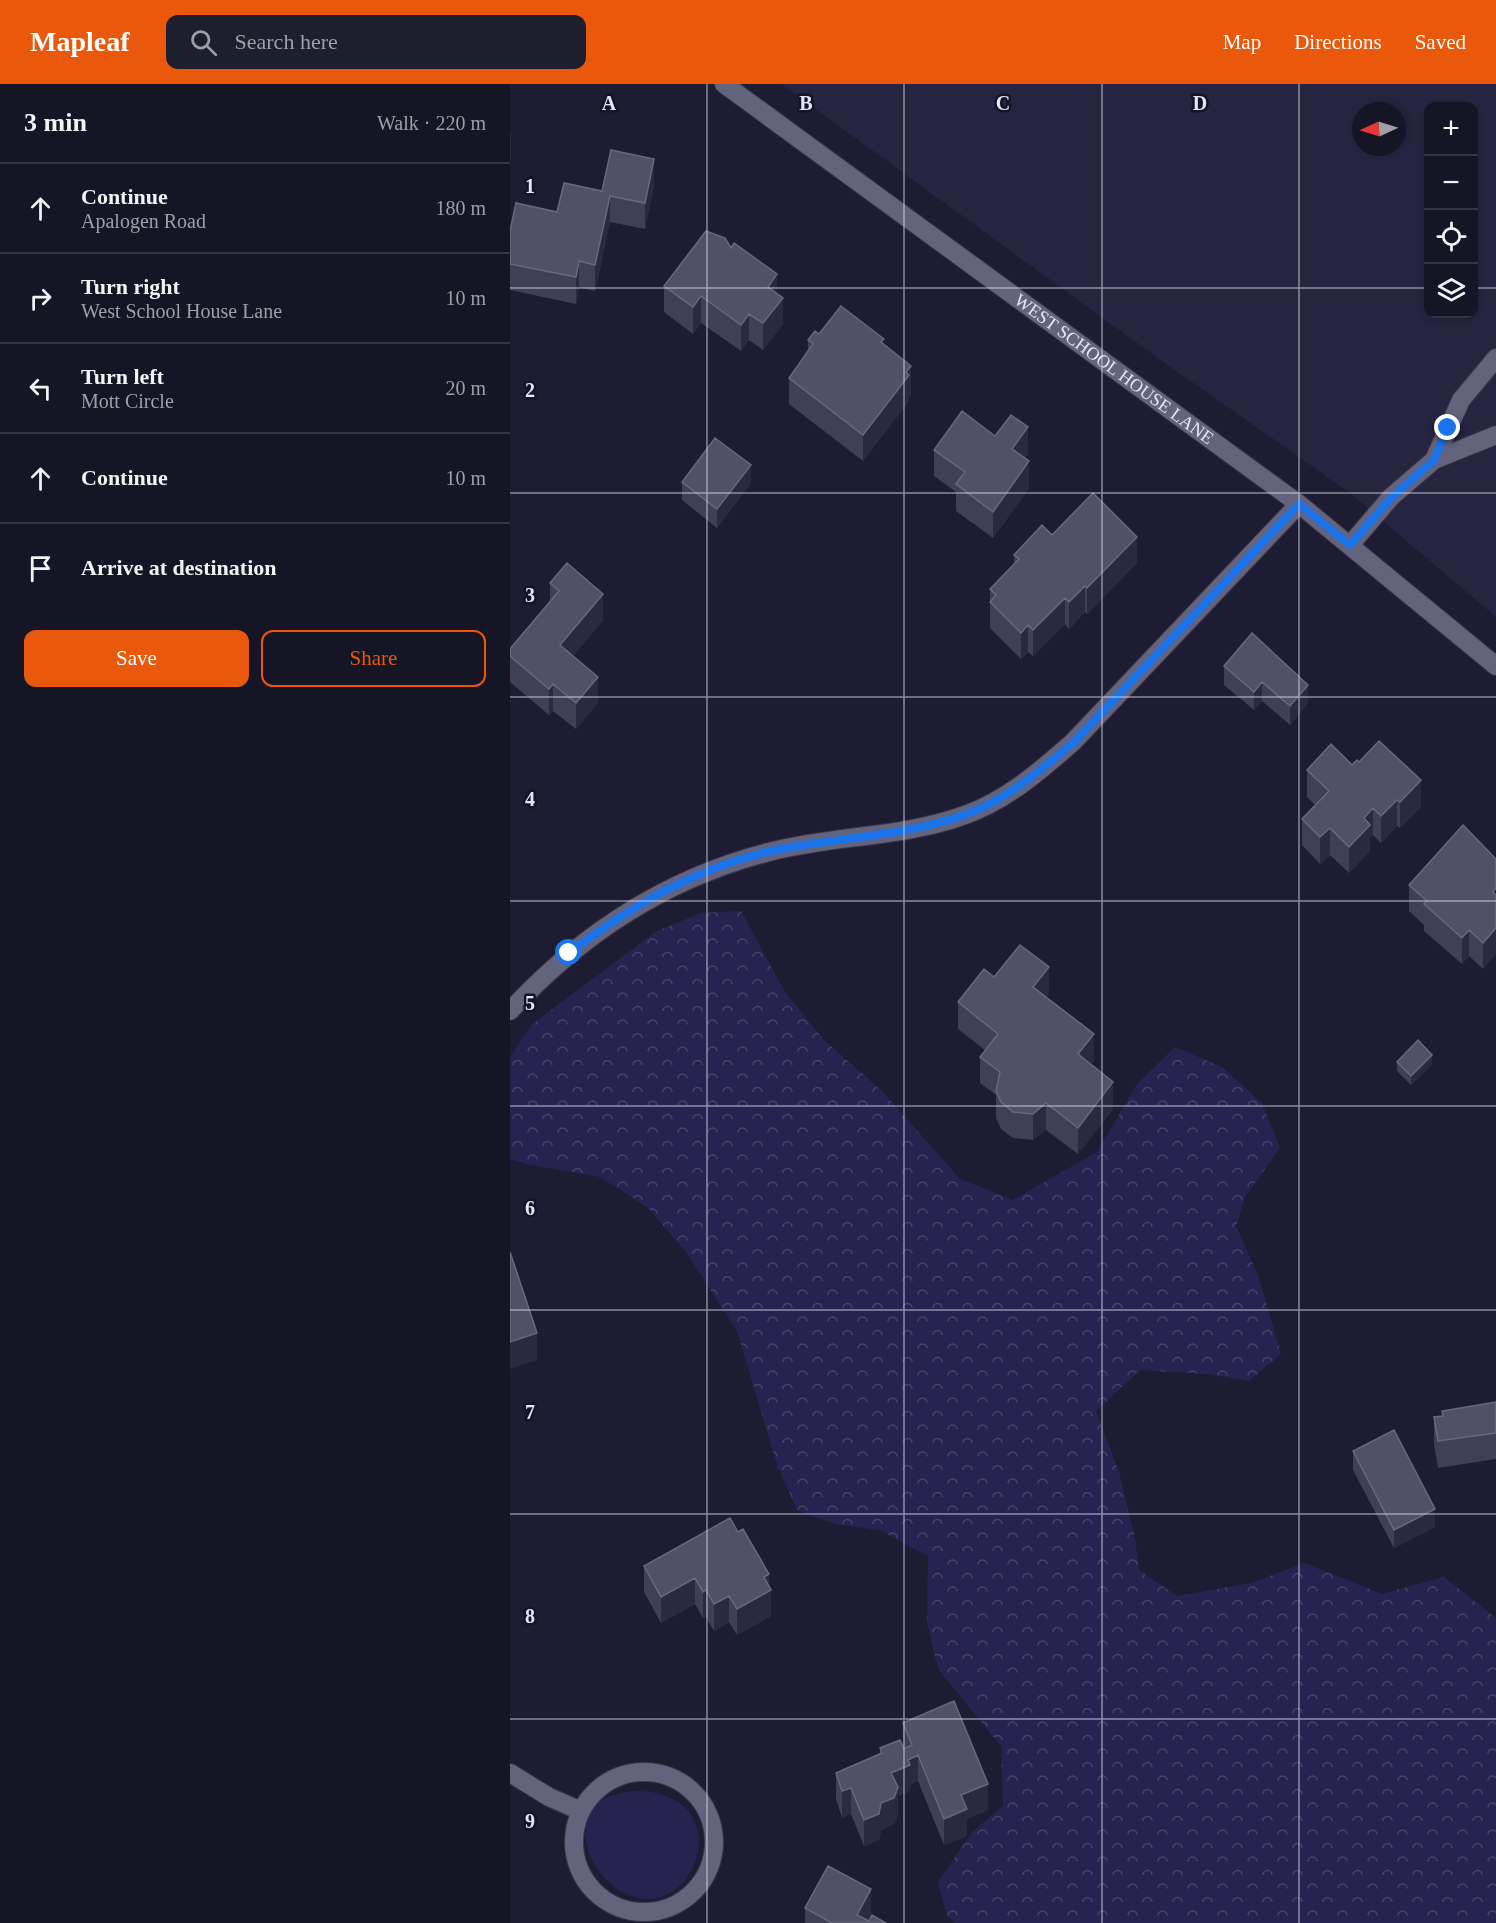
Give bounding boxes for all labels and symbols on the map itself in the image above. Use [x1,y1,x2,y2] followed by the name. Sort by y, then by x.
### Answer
[602,92,617,114] text: A
[799,92,813,114] text: B
[996,92,1010,114] text: C
[1193,92,1207,114] text: D
[1352,102,1406,156] north arrow
[525,175,535,197] text: 1
[1011,290,1217,448] street label: WEST SCHOOL HOUSE LANE
[525,379,535,401] text: 2
[1434,414,1460,440] route end
[525,584,535,606] text: 3
[525,788,535,810] text: 4
[555,939,581,965] route start
[525,992,535,1014] text: 5
[525,1197,535,1219] text: 6
[525,1401,535,1423] text: 7
[525,1605,535,1627] text: 8
[525,1810,535,1832] text: 9

